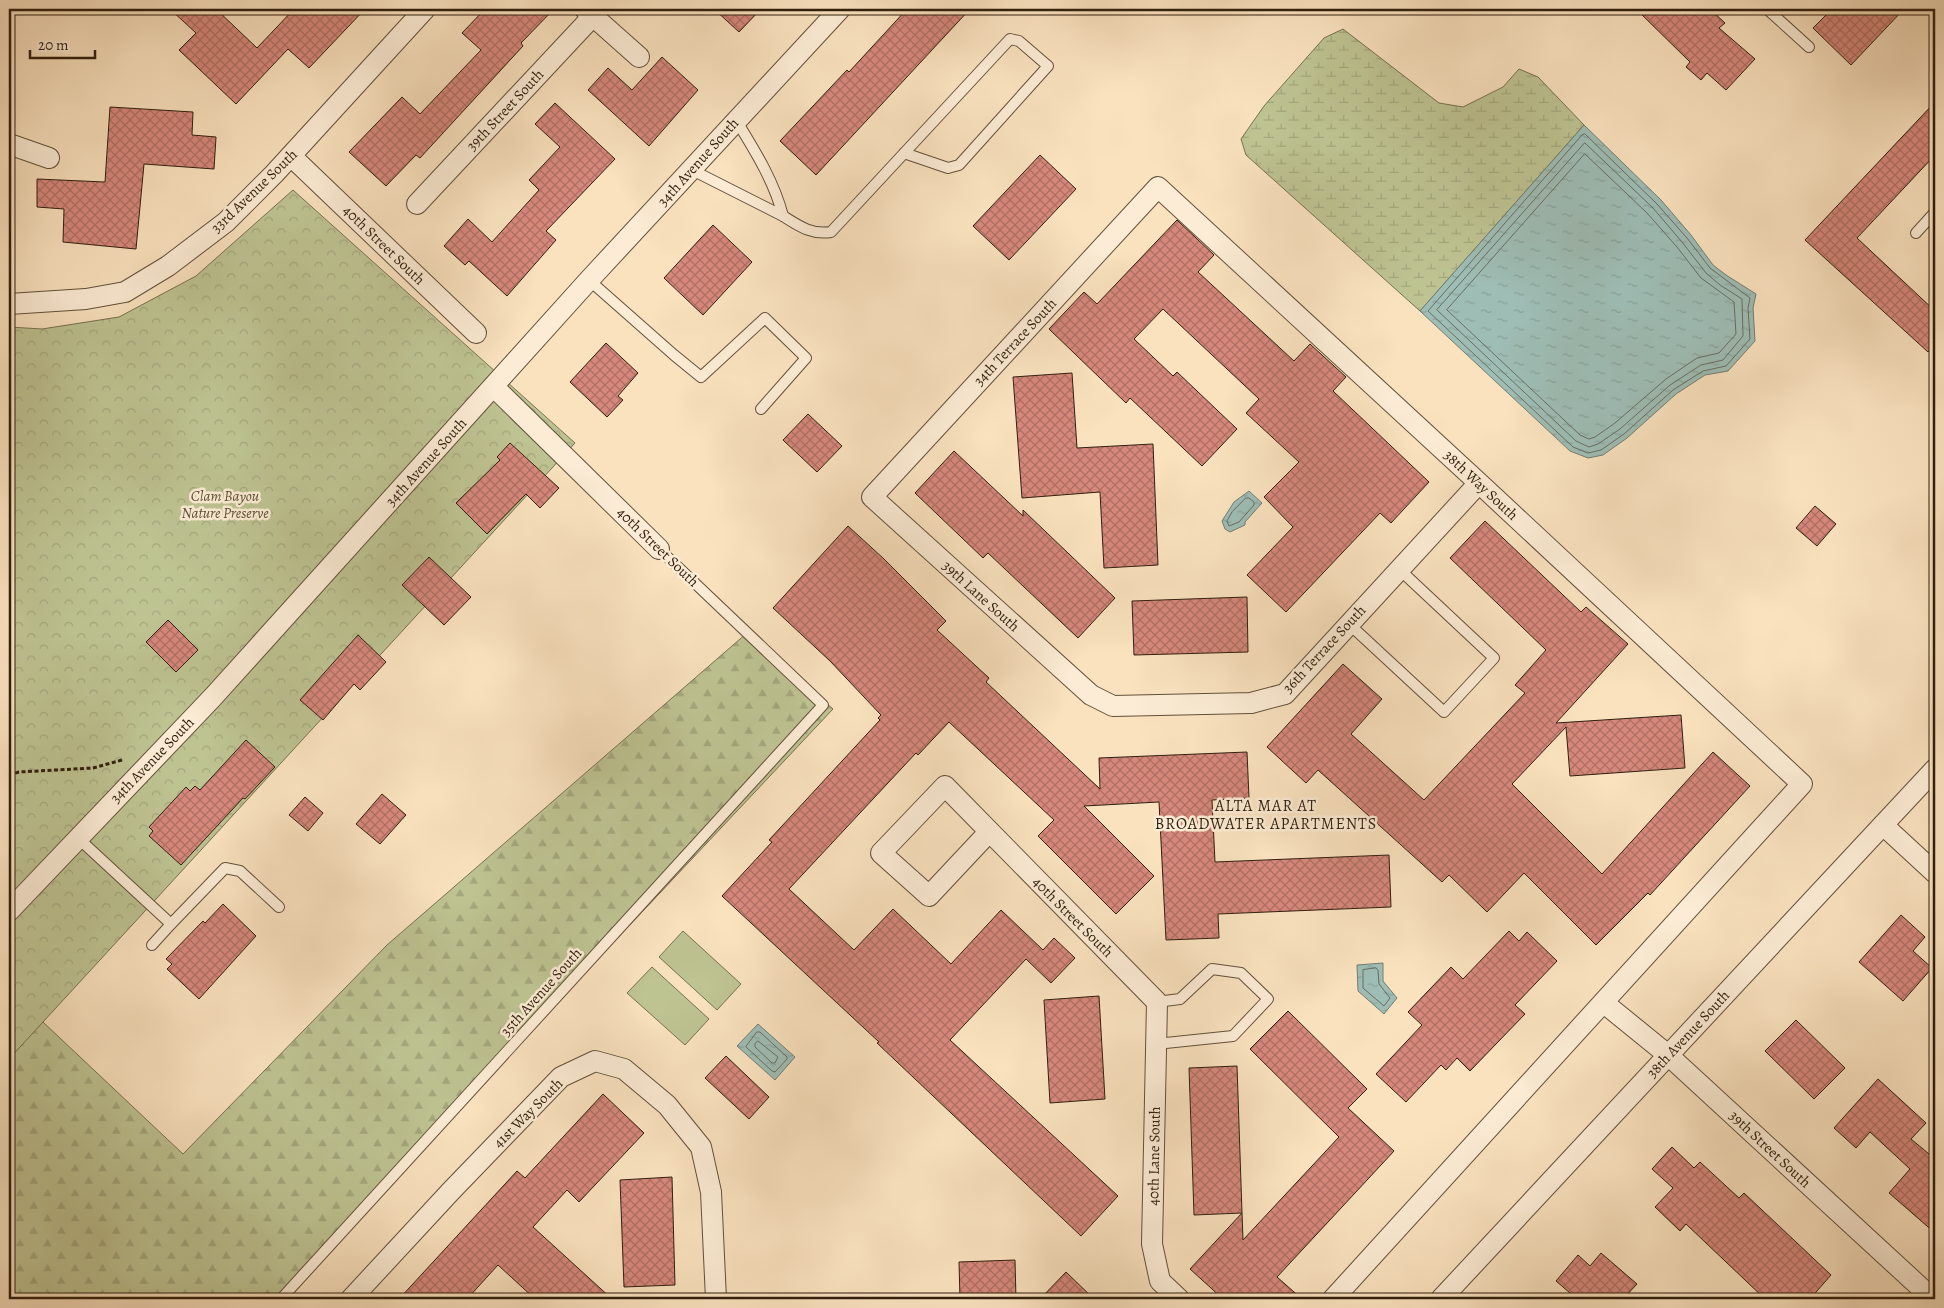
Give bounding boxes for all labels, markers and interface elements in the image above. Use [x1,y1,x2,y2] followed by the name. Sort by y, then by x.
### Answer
[30,28,95,60] scale bar
[38,35,69,55] text: 20 m
[462,65,548,155] street label: 39th Street South
[653,113,743,211] street label: 34th Avenue South
[206,145,302,237] street label: 33rd Avenue South
[339,201,429,289] street label: 40th Street South
[969,294,1061,390] street label: 34th Terrace South
[381,413,471,511] street label: 34th Avenue South
[1440,445,1522,525] street label: 38th Way South
[181,486,269,523] park label: Clam Bayou Nature Preserve
[613,503,703,591] street label: 40th Street South
[938,556,1024,636] street label: 39th Lane South
[1278,601,1370,697] street label: 36th Terrace South
[106,712,198,808] street label: 34th Avenue South
[1155,795,1377,835] district label: ALTA MAR AT BROADWATER APARTMENTS
[1028,872,1118,962] street label: 40th Street South
[496,944,586,1040] street label: 35th Avenue South
[1642,986,1734,1082] street label: 38th Avenue South
[489,1074,567,1152] street label: 41st Way South
[1143,1106,1165,1206] street label: 40th Lane South
[1725,1106,1815,1192] street label: 39th Street South

